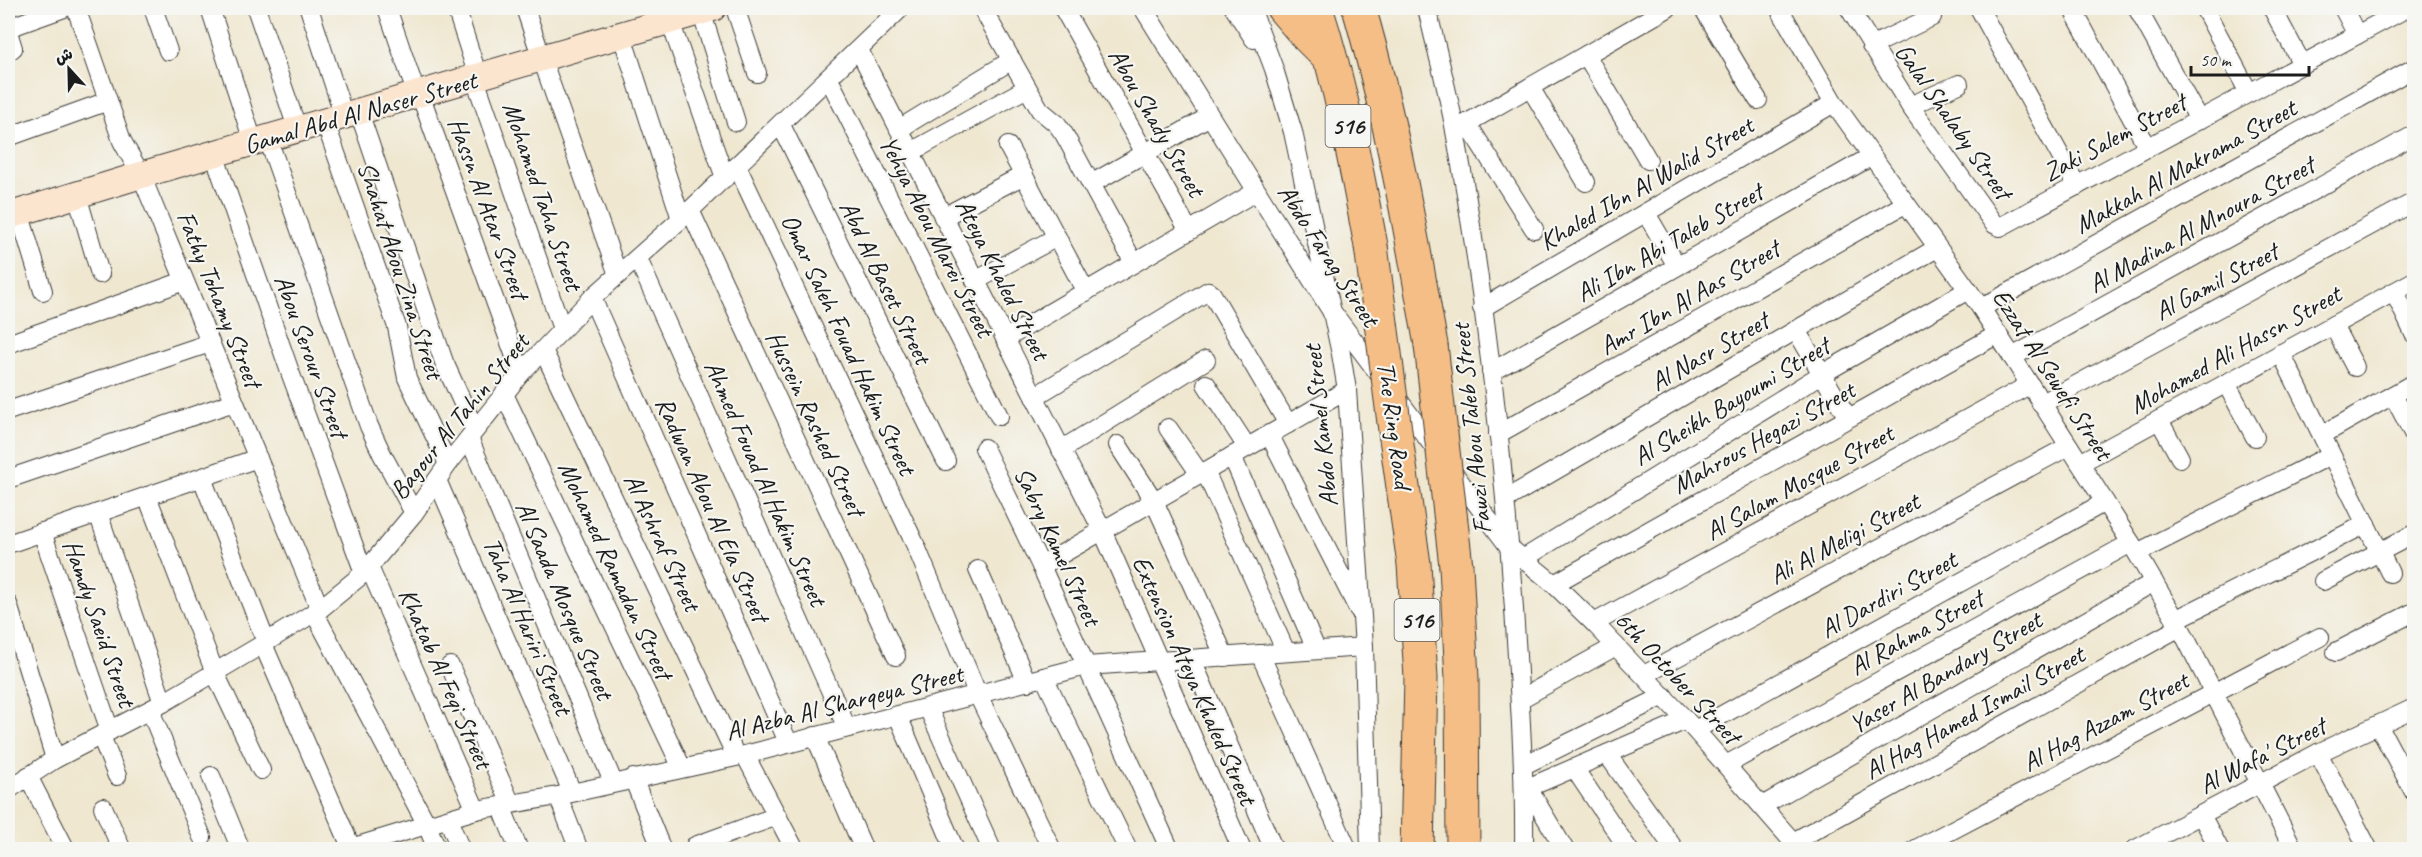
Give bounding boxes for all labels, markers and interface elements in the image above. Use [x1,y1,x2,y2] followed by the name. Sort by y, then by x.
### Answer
[1887,37,2022,209] street label: Galal Shalaby Street
[39,39,99,99] north arrow
[2191,39,2310,77] scale bar
[1101,42,1214,204] street label: Abou Shady Street
[52,43,76,69] text: ش
[2200,49,2233,71] text: 50 m
[240,63,482,161] street label: Gamal Abd Al Naser Street
[2037,84,2195,189] street label: Zaki Salem Street
[2069,91,2304,241] street label: Makkah Al Makrama Street
[495,98,591,297] street label: Mohamed Taha Street
[1326,105,1370,147] road number: 516
[1533,108,1761,258] street label: Khaled Ibn Al Walid Street
[440,113,538,307] street label: Hassn Al Atar Street
[872,130,1003,344] street label: Yehya Abou Marei Street
[2082,147,2323,300] street label: Al Madina Al Mnoura Street
[350,157,452,385] street label: Shahat Abou Zina Street
[1570,174,1772,309] street label: Ali Ibn Abi Taleb Street
[1270,178,1388,335] street label: Abdo Farag Street
[948,193,1058,368] street label: Ateya Khaled Street
[832,195,940,372] street label: Abd Al Baset Street
[169,206,271,395] street label: Fathy Tohamy Street
[774,208,925,482] street label: Omar Saleh Fouad Hakim Street
[1593,231,1788,362] street label: Amr Ibn Al Aas Street
[2149,234,2287,328] street label: Al Gamil Street
[267,270,357,445] street label: Abou Serour Street
[2124,276,2349,421] street label: Mohamed Ali Hassn Street
[1985,282,2121,468] street label: Ezzat Al Sewefi Street
[1644,303,1777,399] street label: Al Nasr Street
[1444,320,1499,536] street label: Fawzi Abou Taleb Street
[382,325,538,506] street label: Bagour Al Tahin Street
[758,325,874,524] street label: Hussein Rashed Street
[1627,328,1838,473] street label: Al Sheikh Bayoumi Street
[1295,341,1345,508] street label: Abdo Kamel Street
[697,355,835,613] street label: Ahmed Fouad Al Hakim Street
[1369,360,1420,494] street label: The Ring Road
[1666,372,1862,501] street label: Mahrous Hegazi Street
[648,391,778,630] street label: Radwan Abou Al Ela Street
[1699,416,1901,548] street label: Al Salam Mosque Street
[551,456,682,688] street label: Mohamed Ramadan Street
[1006,462,1110,633] street label: Sabry Kamel Street
[616,468,710,618] street label: Al Ashraf Street
[1763,484,1927,592] street label: Ali Al Meligi Street
[508,496,622,706] street label: Al Saada Mosque Street
[475,532,581,722] street label: Taha Al Hariri Street
[56,535,144,713] street label: Hamdy Saeid Street
[1814,542,1964,646] street label: Al Dardiri Street
[1125,551,1265,812] street label: Extension Ateya Khaled Street
[1844,580,1992,683] street label: Al Rahma Street
[391,583,501,776] street label: Khatab Al Feqi Street
[1394,599,1440,641] road number: 516
[1843,603,2050,741] street label: Yaser Al Bandary Street
[1607,604,1750,754] street label: 6th October Street
[1858,637,2092,787] street label: Al Hag Hamed Ismail Street
[722,657,968,748] street label: Al Azba Al Sharqeya Street
[2017,663,2196,779] street label: Al Hag Azzam Street
[2193,708,2334,801] street label: Al Wafa' Street

